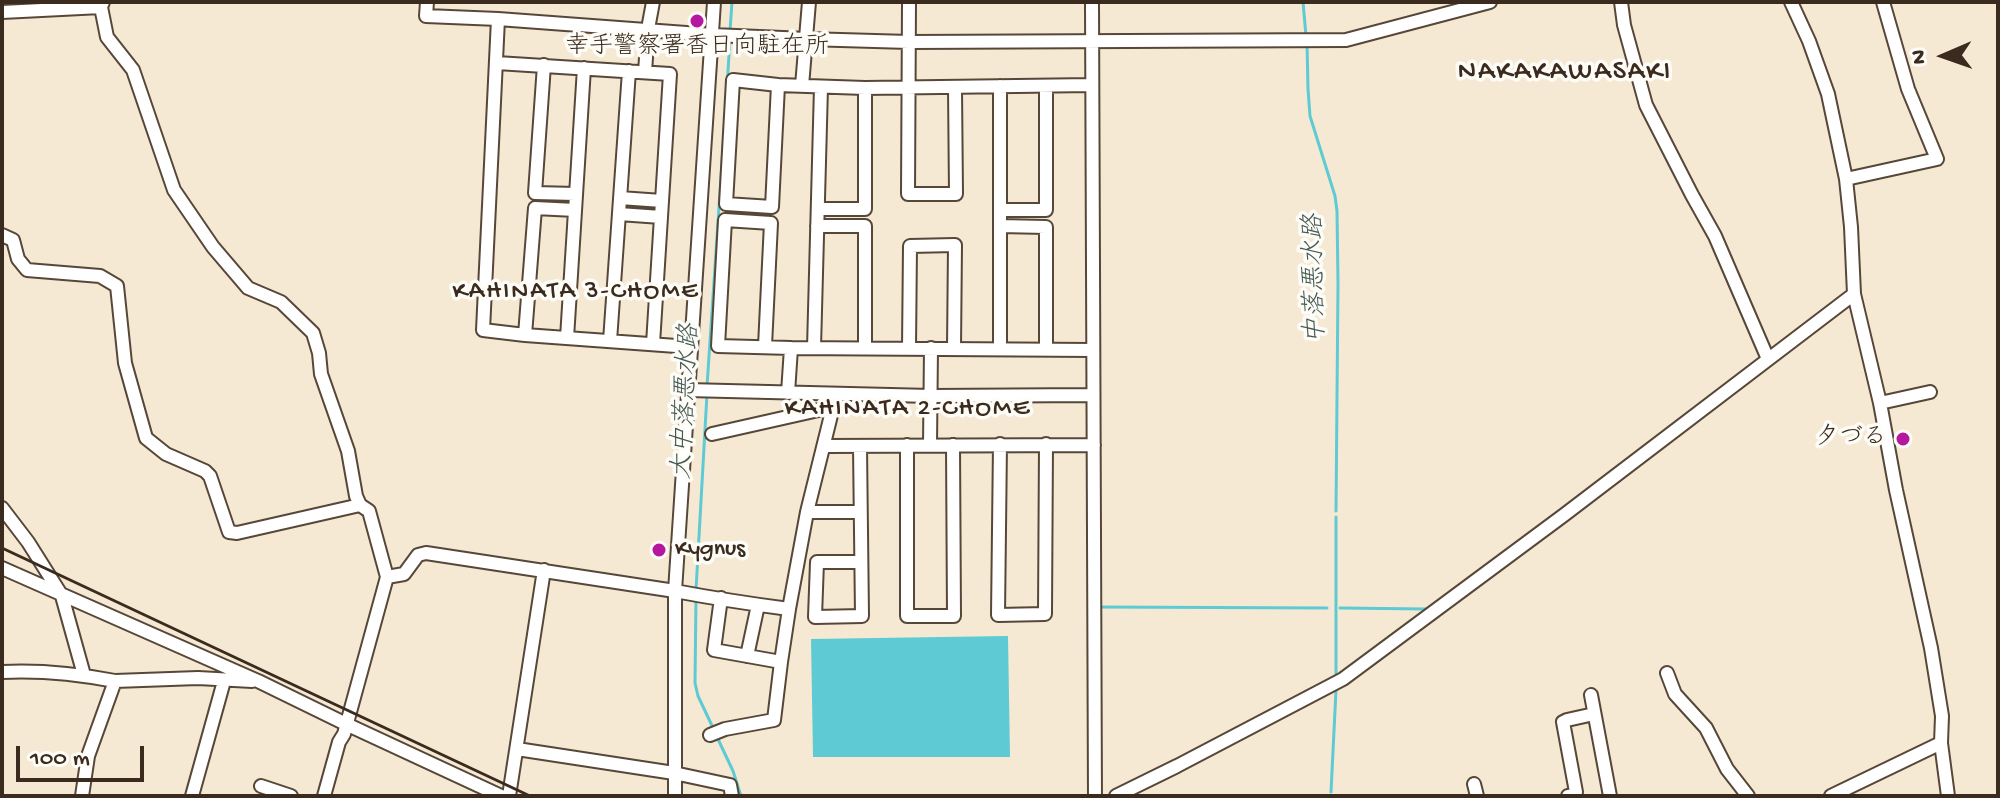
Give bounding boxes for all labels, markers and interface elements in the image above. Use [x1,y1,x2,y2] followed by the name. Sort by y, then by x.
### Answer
[688,12,706,30] marker: 幸手警察署香日向駐在所
[1904,16,1984,96] north arrow
[565,34,829,62] place label: 幸手警察署香日向駐在所
[1907,49,1933,64] text: N
[1458,57,1672,91] district label: NAKAKAWASAKI
[1300,214,1334,344] water label: 中落悪水路
[452,277,700,309] district label: KAHINATA 3-CHOME
[668,323,708,481] water label: 大中落悪水路
[785,394,1031,426] district label: KAHINATA 2-CHOME
[1815,425,1887,453] place label: 夕づる
[1894,430,1912,448] marker: 夕づる
[675,536,745,564] place label: Kygnus
[650,541,668,559] marker: Kygnus
[20,730,148,780] scale bar
[30,745,90,774] text: 100 m

